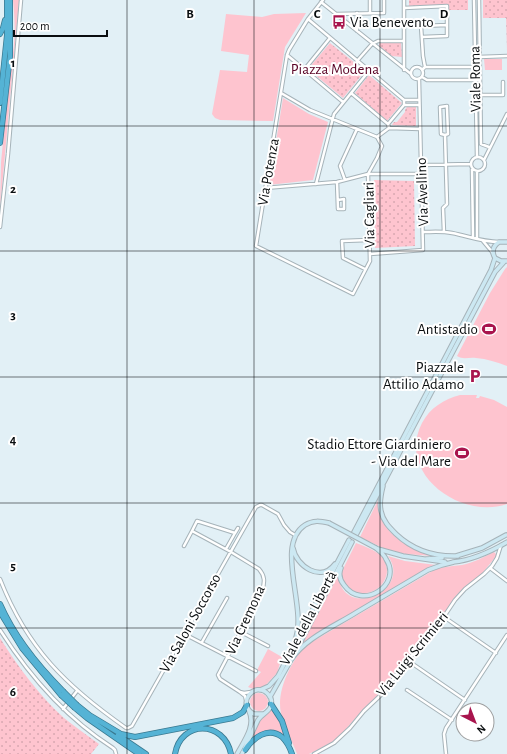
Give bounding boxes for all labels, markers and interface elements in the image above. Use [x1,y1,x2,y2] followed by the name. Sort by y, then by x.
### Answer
[186,8,194,21] text: B
[314,8,321,21] text: C
[440,8,449,21] text: D
[14,12,107,38] scale bar
[331,14,347,30] bus stop icon: Via Benevento
[350,15,434,30] place label: Via Benevento
[20,20,50,32] text: 200 m
[467,46,484,112] street label: Viale Roma
[11,57,15,70] text: 1
[291,62,379,77] park label: Piazza Modena
[255,137,282,207] street label: Via Potenza
[414,157,431,227] street label: Via Avellino
[361,182,378,248] street label: Via Cagliari
[10,183,16,196] text: 2
[10,309,16,322] text: 3
[481,321,497,337] sports icon: Antistadio
[417,322,478,337] place label: Antistadio
[383,360,464,392] place label: Piazzale Attilio Adamo
[467,368,483,384] parking icon: Piazzale Attilio Adamo
[10,434,17,447] text: 4
[307,437,451,469] place label: Stadio Ettore Giardiniero - Via del Mare
[454,445,470,461] sports icon: Stadio Ettore Giardiniero - Via del Mare
[10,560,16,573] text: 5
[277,568,340,668] street label: Viale della Libertà
[157,571,224,675] street label: Via Saloni Soccorso
[223,583,268,657] street label: Via Cremona
[374,609,451,700] street label: Via Luigi Scrimieri
[10,686,16,699] text: 6
[455,702,495,742] north arrow
[475,722,488,736] text: N

